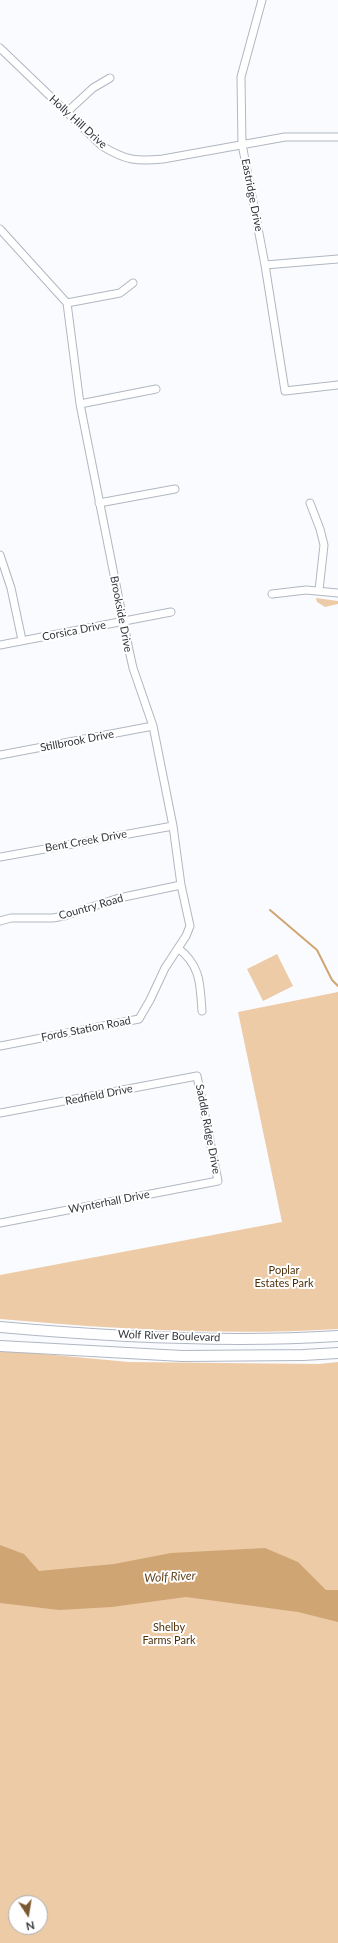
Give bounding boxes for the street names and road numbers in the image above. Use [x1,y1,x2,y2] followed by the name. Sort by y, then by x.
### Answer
[46,93,110,151] street label: Holly Hill Drive
[238,158,266,232] street label: Eastridge Drive
[107,575,135,653] street label: Brookside Drive
[41,618,107,644] street label: Corsica Drive
[39,727,115,755] street label: Stillbrook Drive
[44,827,128,855] street label: Bent Creek Drive
[57,891,125,923] street label: Country Road
[40,1014,132,1044] street label: Fords Station Road
[64,1082,134,1108] street label: Redfield Drive
[193,1083,223,1175] street label: Saddle Ridge Drive
[67,1188,151,1216] street label: Wynterhall Drive
[118,1328,220,1344] street label: Wolf River Boulevard

